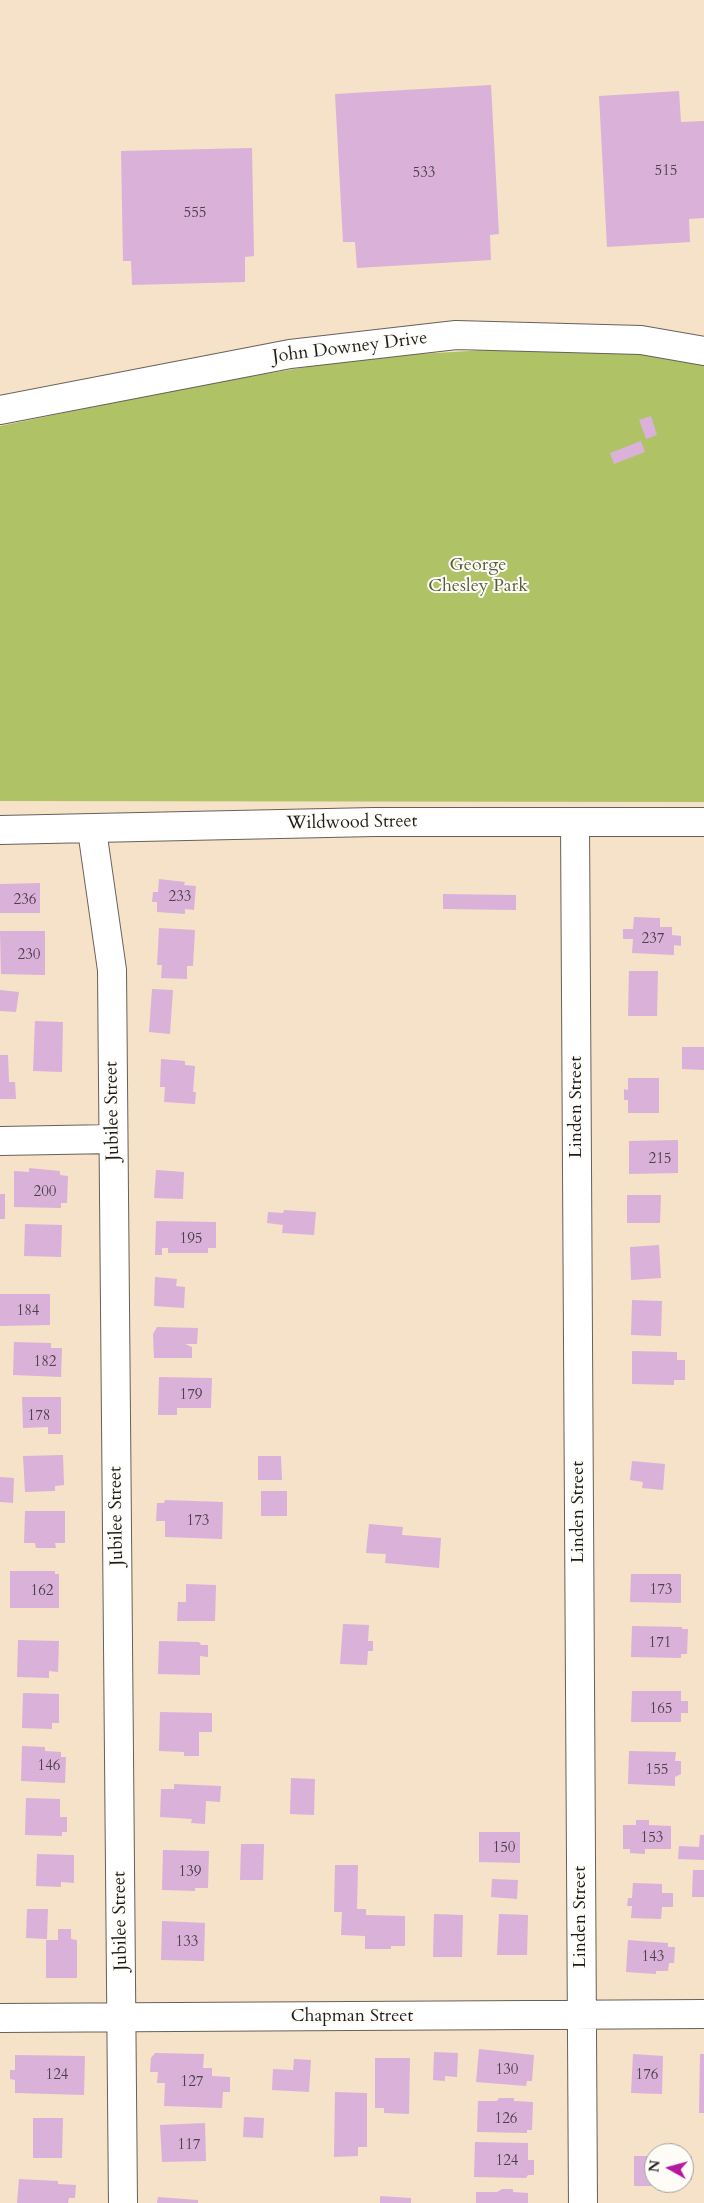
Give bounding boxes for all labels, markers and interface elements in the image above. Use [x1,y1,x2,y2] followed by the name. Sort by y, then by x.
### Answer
[654,163,678,181] house number: 515
[412,165,436,183] house number: 533
[183,205,207,223] house number: 555
[271,328,429,368] street label: John Downey Drive
[428,555,528,598] park label: George Chesley Park
[286,811,418,835] street label: Wildwood Street
[168,889,192,907] house number: 233
[13,892,37,910] house number: 236
[641,931,665,949] house number: 237
[17,947,41,965] house number: 230
[566,1056,588,1158] street label: Linden Street
[101,1061,125,1161] street label: Jubilee Street
[648,1151,672,1169] house number: 215
[33,1184,57,1202] house number: 200
[179,1231,203,1249] house number: 195
[16,1303,40,1321] house number: 184
[33,1354,57,1372] house number: 182
[179,1387,203,1405] house number: 179
[27,1408,51,1426] house number: 178
[568,1461,590,1563] street label: Linden Street
[105,1466,129,1566] street label: Jubilee Street
[186,1513,210,1531] house number: 173
[649,1582,673,1600] house number: 173
[30,1583,54,1601] house number: 162
[648,1635,672,1653] house number: 171
[649,1701,673,1719] house number: 165
[37,1758,61,1776] house number: 146
[645,1762,669,1780] house number: 155
[640,1830,664,1848] house number: 153
[492,1840,516,1858] house number: 150
[178,1864,202,1882] house number: 139
[570,1866,592,1968] street label: Linden Street
[109,1871,133,1971] street label: Jubilee Street
[175,1934,199,1952] house number: 133
[641,1949,665,1967] house number: 143
[291,2006,413,2028] street label: Chapman Street
[495,2062,519,2080] house number: 130
[45,2067,69,2085] house number: 124
[635,2067,659,2085] house number: 176
[180,2074,204,2092] house number: 127
[494,2111,518,2129] house number: 126
[177,2137,201,2155] house number: 117
[644,2143,694,2193] north arrow
[495,2153,519,2171] house number: 124
[644,2159,665,2173] text: N

